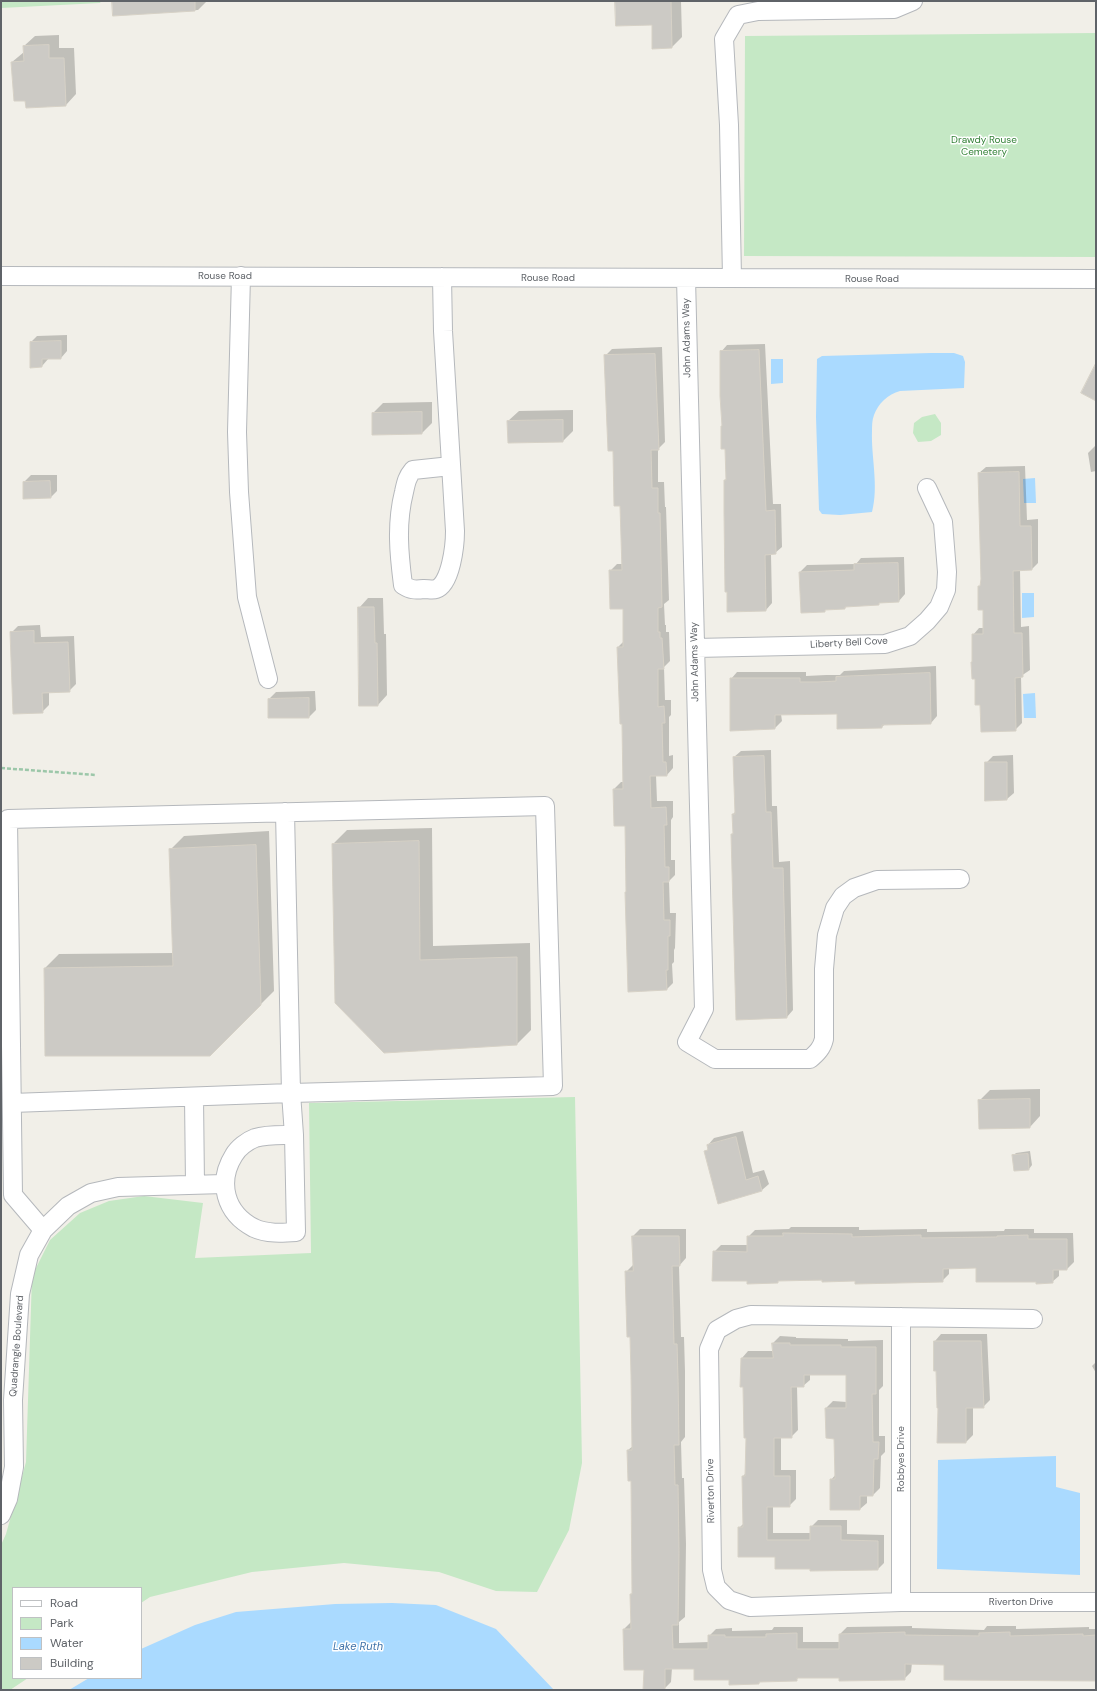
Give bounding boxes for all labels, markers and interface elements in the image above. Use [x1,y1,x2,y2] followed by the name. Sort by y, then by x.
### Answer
[951,134,1017,158] park label: Drawdy Rouse Cemetery
[198,270,252,282] street label: Rouse Road
[521,272,575,284] street label: Rouse Road
[845,273,899,285] street label: Rouse Road
[680,298,694,378] street label: John Adams Way
[688,622,702,702] street label: John Adams Way
[810,635,888,651] street label: Liberty Bell Cove
[7,1295,27,1397] street label: Quadrangle Boulevard
[895,1426,907,1492] street label: Robbyes Drive
[704,1459,718,1523] street label: Riverton Drive
[12,1587,142,1679] legend
[50,1595,78,1611] text: Road
[989,1596,1053,1608] street label: Riverton Drive
[50,1615,74,1631] text: Park
[50,1635,83,1651] text: Water
[333,1640,383,1654] water label: Lake Ruth
[50,1655,94,1671] text: Building

